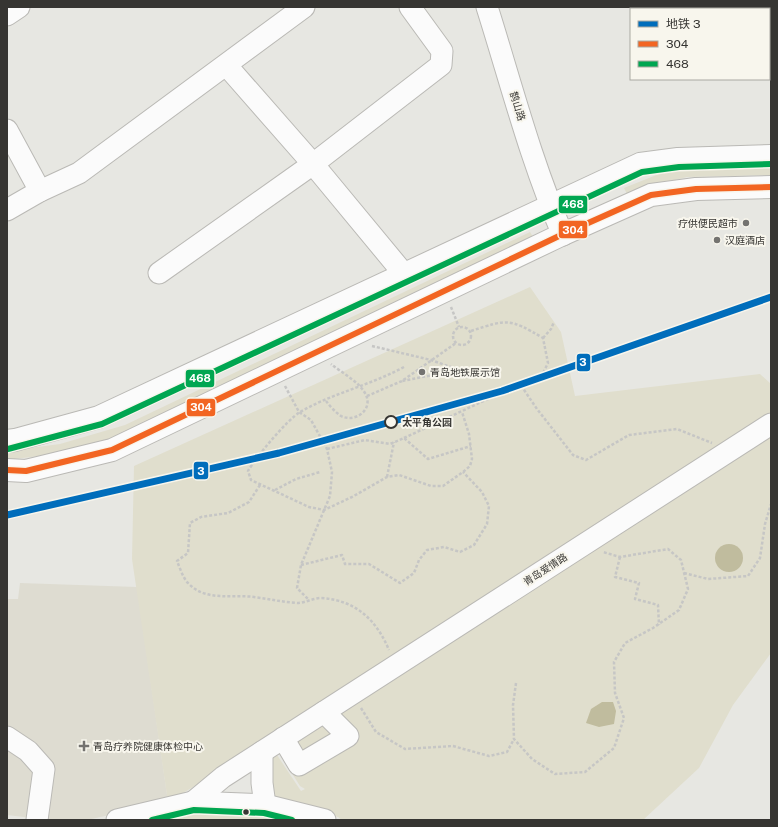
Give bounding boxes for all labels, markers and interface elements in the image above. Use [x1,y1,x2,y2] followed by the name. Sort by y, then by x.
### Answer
[630,8,770,80] legend
[666,17,700,31] text: 地铁 3
[666,37,689,51] text: 304
[666,57,689,71] text: 468
[508,90,528,122] street label: 鹊山路
[558,195,588,214] line badge: 468
[562,198,584,210] text: 468
[678,217,738,229] place label: 疗供便民超市
[741,218,751,228] marker: 疗供便民超市
[558,220,588,239] line badge: 304
[562,224,584,236] text: 304
[725,234,765,246] place label: 汉庭酒店
[712,235,722,245] marker: 汉庭酒店
[576,353,591,372] line badge: 3
[579,356,587,368] text: 3
[430,366,500,378] place label: 青岛地铁展示馆
[417,367,427,377] marker: 青岛地铁展示馆
[185,369,215,388] line badge: 468
[189,372,211,384] text: 468
[186,398,216,417] line badge: 304
[190,401,212,413] text: 304
[384,415,398,429] marker: 太平角公园
[402,416,452,428] place label: 太平角公园
[193,461,209,480] line badge: 3
[197,465,205,477] text: 3
[521,550,569,588] street label: 青岛爱情路
[78,740,90,752] marker: 青岛疗养院健康体检中心
[93,740,203,752] place label: 青岛疗养院健康体检中心
[241,807,251,817] unlabelled marker

